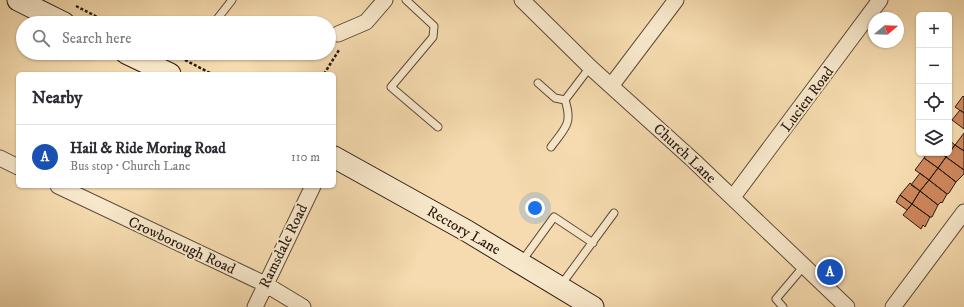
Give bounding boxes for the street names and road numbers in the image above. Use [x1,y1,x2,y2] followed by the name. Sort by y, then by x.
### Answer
[777,63,838,136] street label: Lucien Road
[649,119,720,187] street label: Church Lane
[255,201,312,291] street label: Ramsdale Road
[424,202,504,259] street label: Rectory Lane
[125,212,239,279] street label: Crowborough Road

